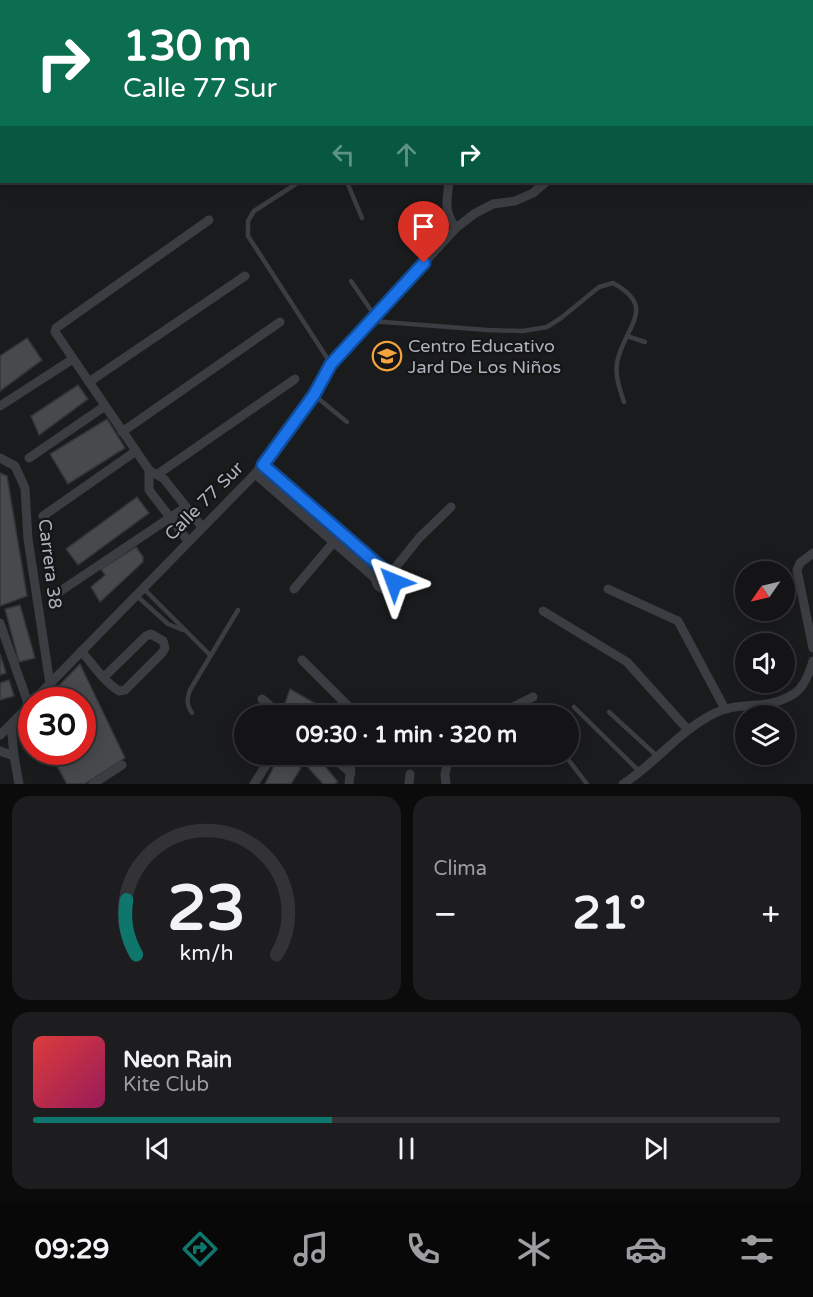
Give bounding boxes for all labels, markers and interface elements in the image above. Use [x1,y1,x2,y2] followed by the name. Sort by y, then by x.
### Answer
[123,21,252,72] text: 130 m
[24,24,102,102] icon: right
[123,72,277,105] text: Calle 77 Sur
[327,138,360,171] icon: left
[390,138,423,171] icon: ahead
[453,138,486,171] icon: right
[398,201,449,263] pin
[407,210,440,243] icon: arrive
[408,335,561,378] place label: Centro Educativo Jard De Los Niños
[371,340,403,372] school or university icon: Centro Educativo Jard De Los Niños
[160,457,248,545] street label: Calle 77 Sur
[34,518,66,610] street label: Carrera 38
[362,550,426,614] position arrow
[735,561,795,621] north arrow
[735,561,795,765] map controls
[735,633,795,693] button: sound
[18,687,96,765] speed limit sign: 30
[735,705,795,765] button: layers
[296,722,517,748] text: 09:30 · 1 min · 320 m
[434,857,487,881] text: Clima
[167,872,245,947] text: 23
[572,887,646,941] text: 21°
[434,895,457,934] text: −
[761,895,780,934] text: +
[179,940,233,966] text: km/h
[123,1047,232,1073] text: Neon Rain
[123,1073,209,1097] text: Kite Club
[141,1132,174,1165] icon: previous
[390,1132,423,1165] icon: pause
[639,1132,672,1165] icon: next
[179,1228,221,1270] icon: directions
[290,1228,332,1270] icon: music
[402,1228,444,1270] icon: phone
[513,1228,555,1270] icon: climate
[625,1228,667,1270] icon: car
[736,1228,778,1270] icon: filters
[35,1233,110,1266] text: 09:29

